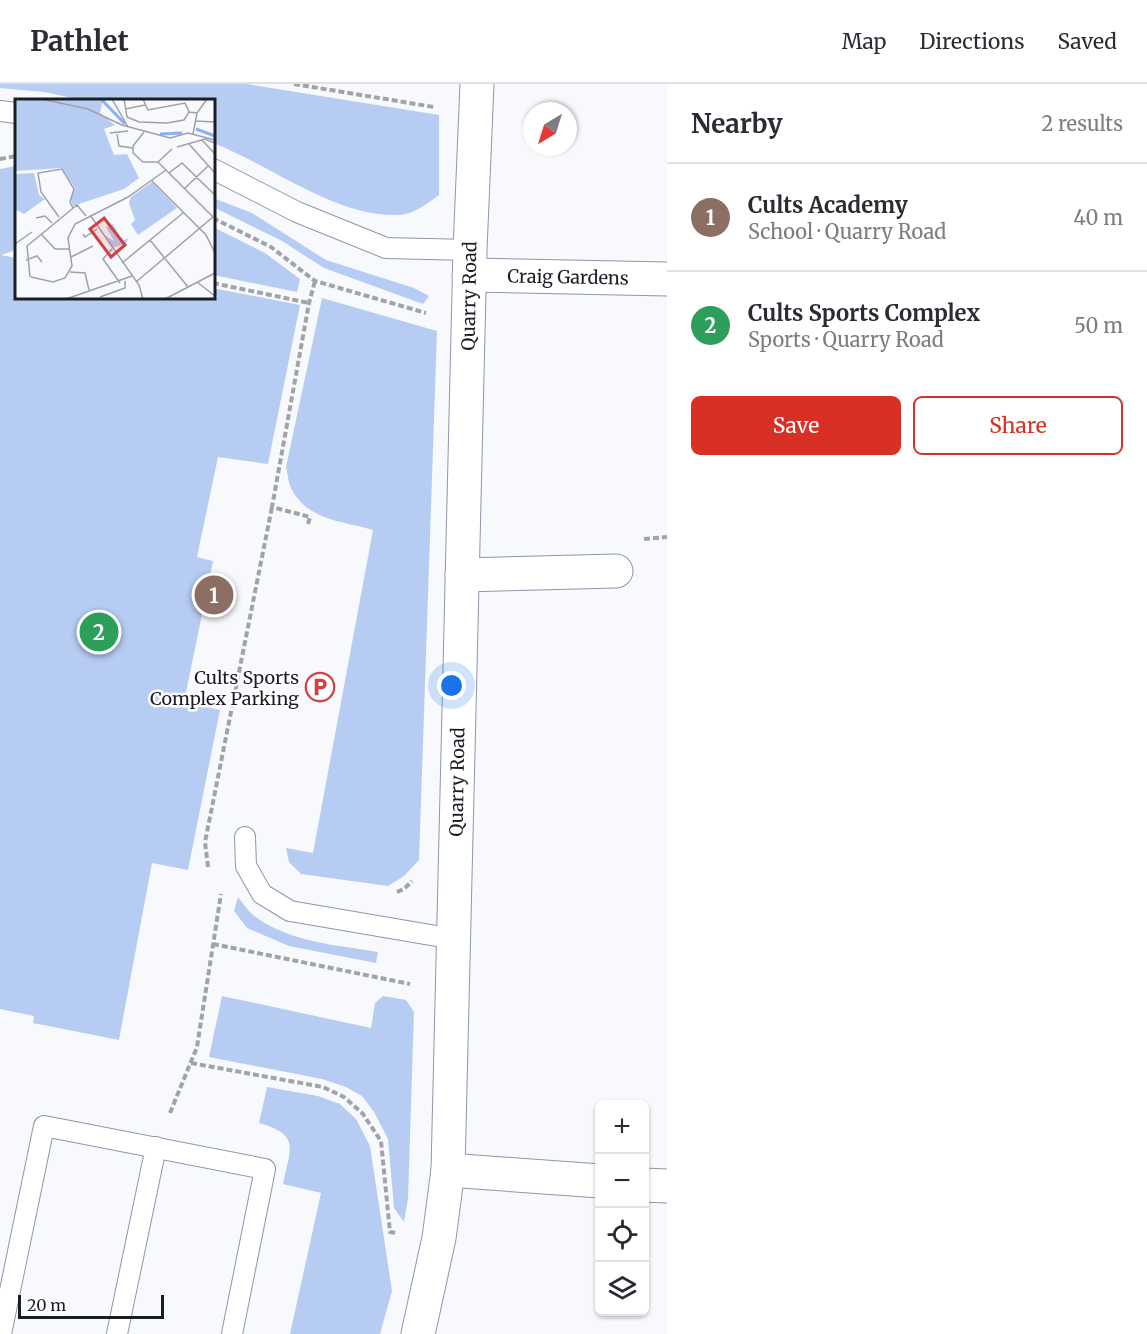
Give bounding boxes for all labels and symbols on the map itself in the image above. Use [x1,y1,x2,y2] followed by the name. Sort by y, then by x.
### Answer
[15,99,214,298] inset map
[523,102,577,156] north arrow
[457,241,481,351] street label: Quarry Road
[507,264,629,290] street label: Craig Gardens
[194,572,234,618] pin: 1
[80,610,118,654] pin: 2
[150,666,299,710] place label: Cults Sports Complex Parking
[304,671,336,703] parking icon: Cults Sports Complex Parking
[437,671,466,700] your location
[445,727,469,837] street label: Quarry Road
[18,1292,164,1320] scale bar

